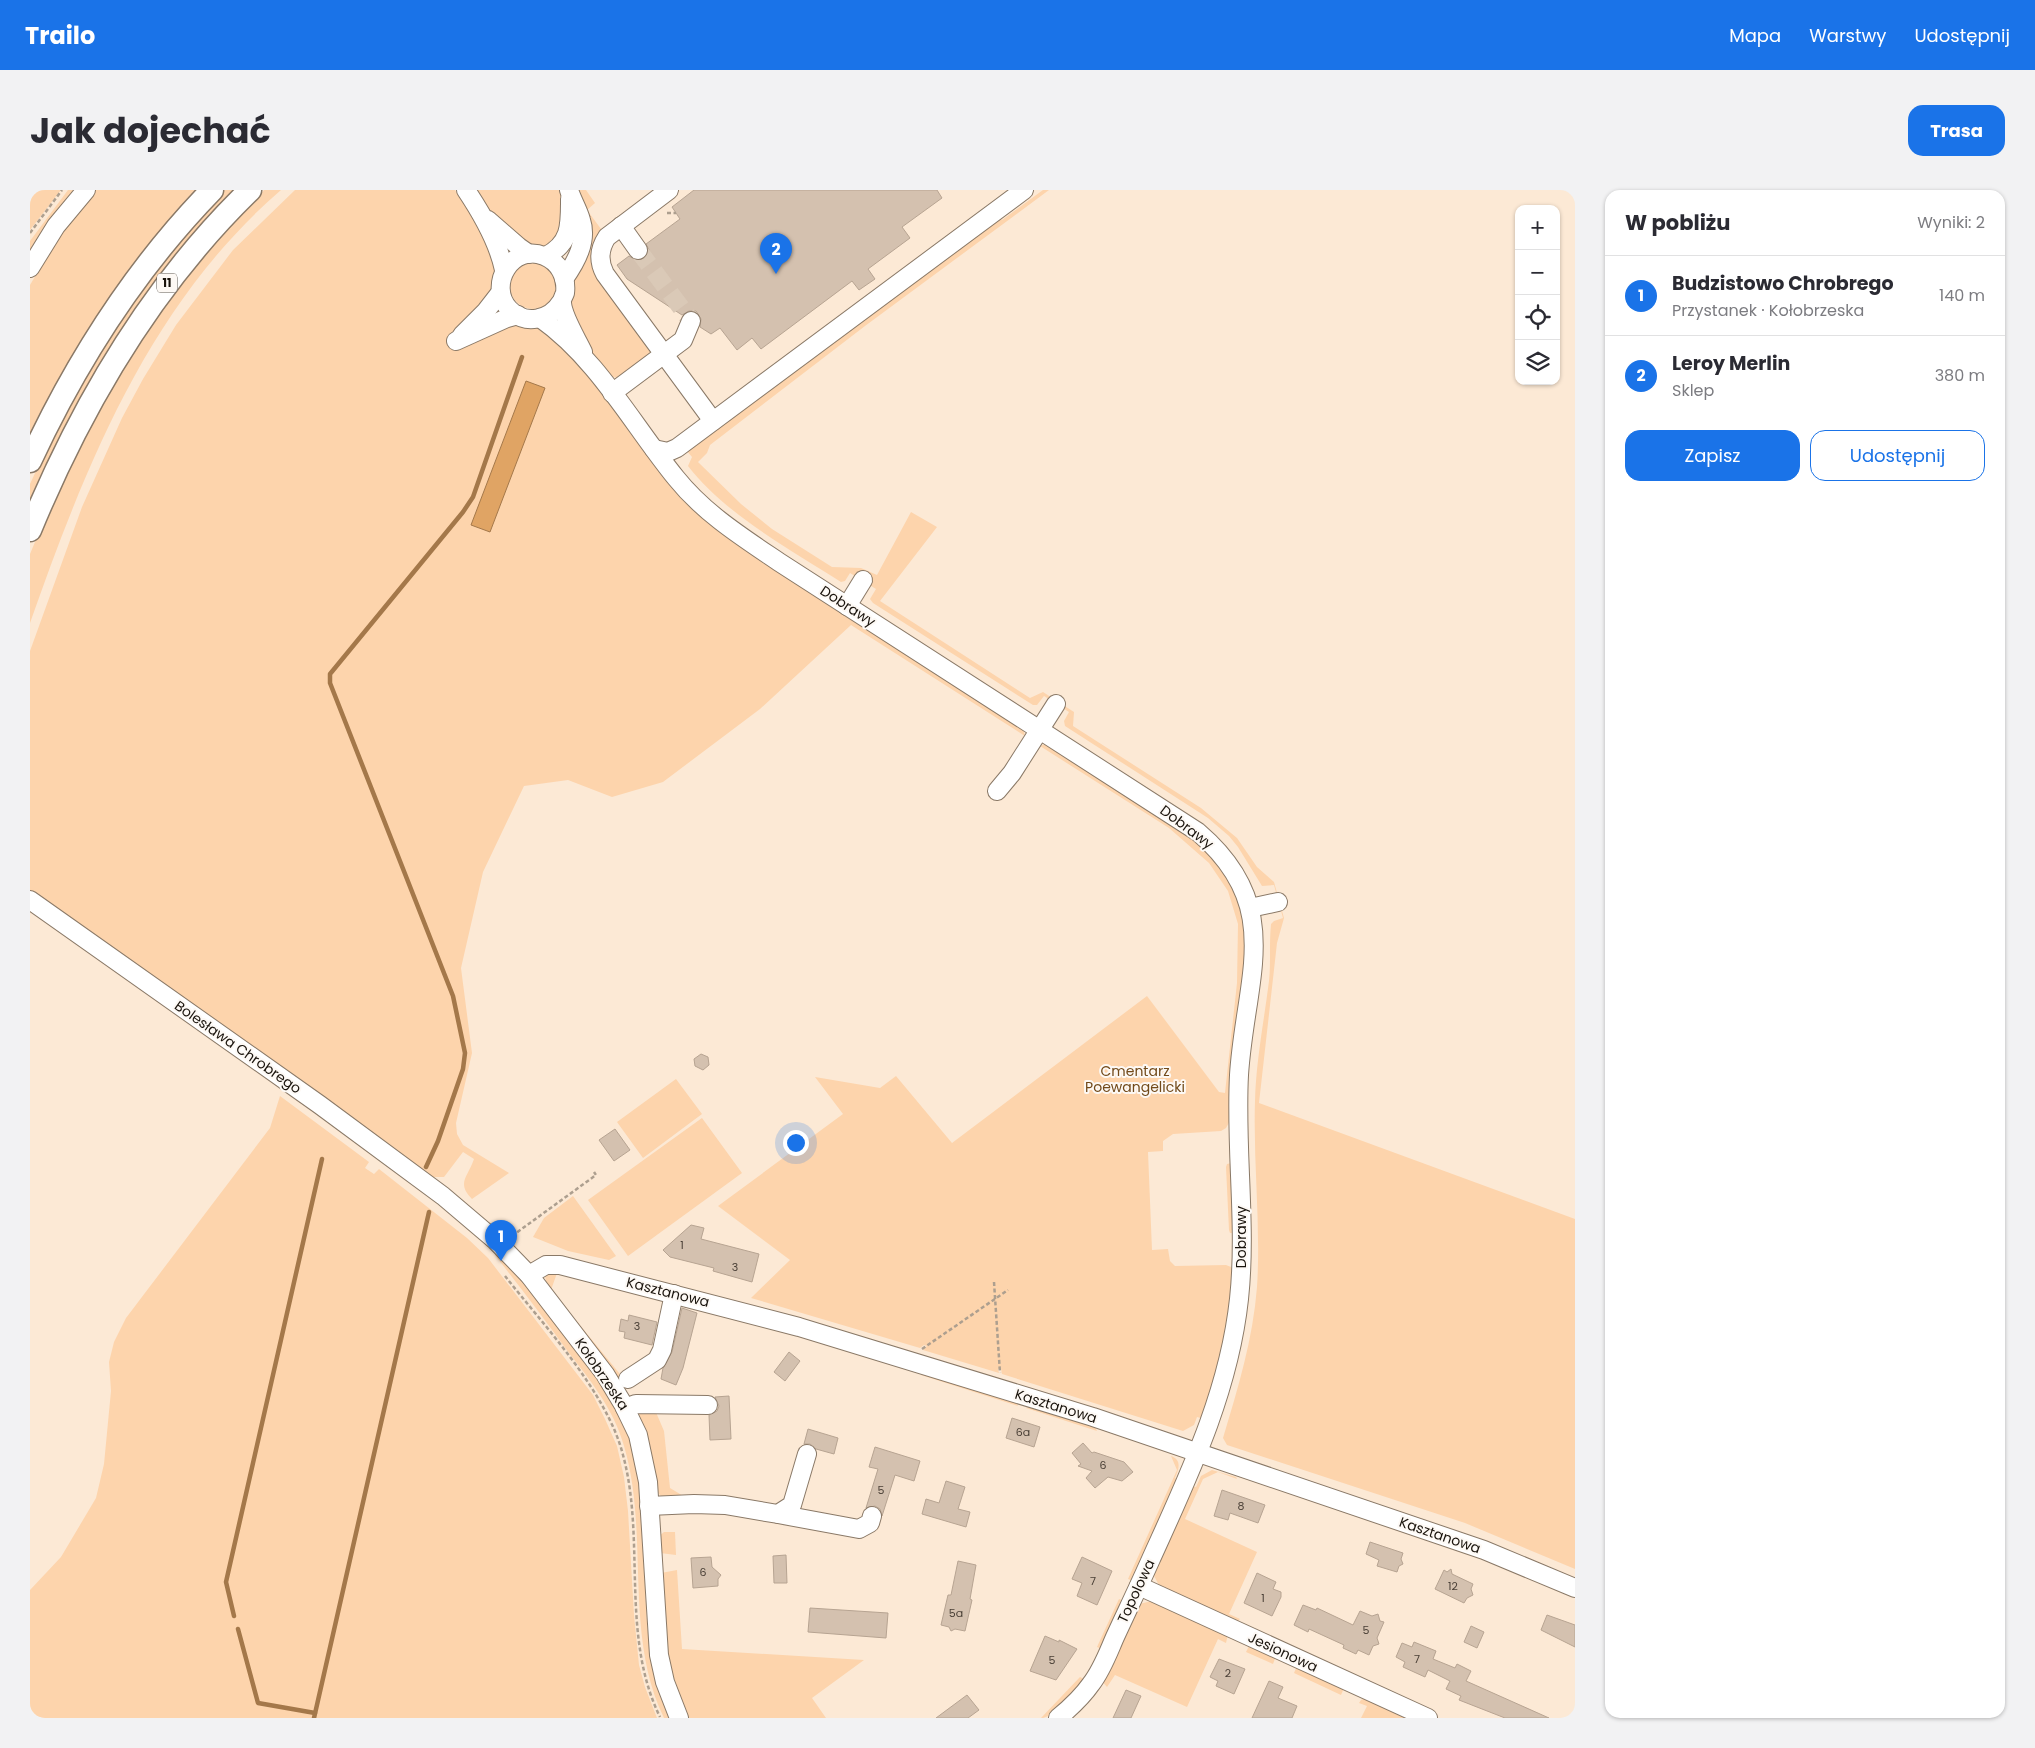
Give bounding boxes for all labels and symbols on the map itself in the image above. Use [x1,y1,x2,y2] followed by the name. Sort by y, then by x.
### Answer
[760,233,792,274] pin: 2
[157,274,177,292] road number: 11
[816,581,880,631] street label: Dobrawy
[1156,800,1218,854] street label: Dobrawy
[171,996,305,1098] street label: Bolesława Chrobrego
[1085,1061,1185,1097] park label: Cmentarz Poewangelicki
[783,1130,809,1156] your location
[1231,1206,1251,1268] street label: Dobrawy
[485,1220,517,1261] pin: 1
[680,1237,684,1253] house number: 1
[732,1259,738,1275] house number: 3
[624,1272,712,1312] street label: Kasztanowa
[634,1318,640,1334] house number: 3
[570,1334,634,1414] street label: Kołobrzeska
[1012,1384,1100,1428] street label: Kasztanowa
[1016,1424,1030,1440] house number: 6a
[1100,1457,1107,1473] house number: 6
[878,1482,885,1498] house number: 5
[1238,1498,1245,1514] house number: 8
[1397,1512,1483,1558] street label: Kasztanowa
[1113,1556,1159,1626] street label: Topolowa
[700,1564,707,1580] house number: 6
[1090,1573,1096,1589] house number: 7
[1448,1578,1458,1594] house number: 12
[1261,1590,1265,1606] house number: 1
[949,1605,963,1621] house number: 5a
[1363,1622,1370,1638] house number: 5
[1245,1627,1321,1677] street label: Jesionowa
[1414,1651,1420,1667] house number: 7
[1049,1652,1056,1668] house number: 5
[1225,1665,1231,1681] house number: 2

